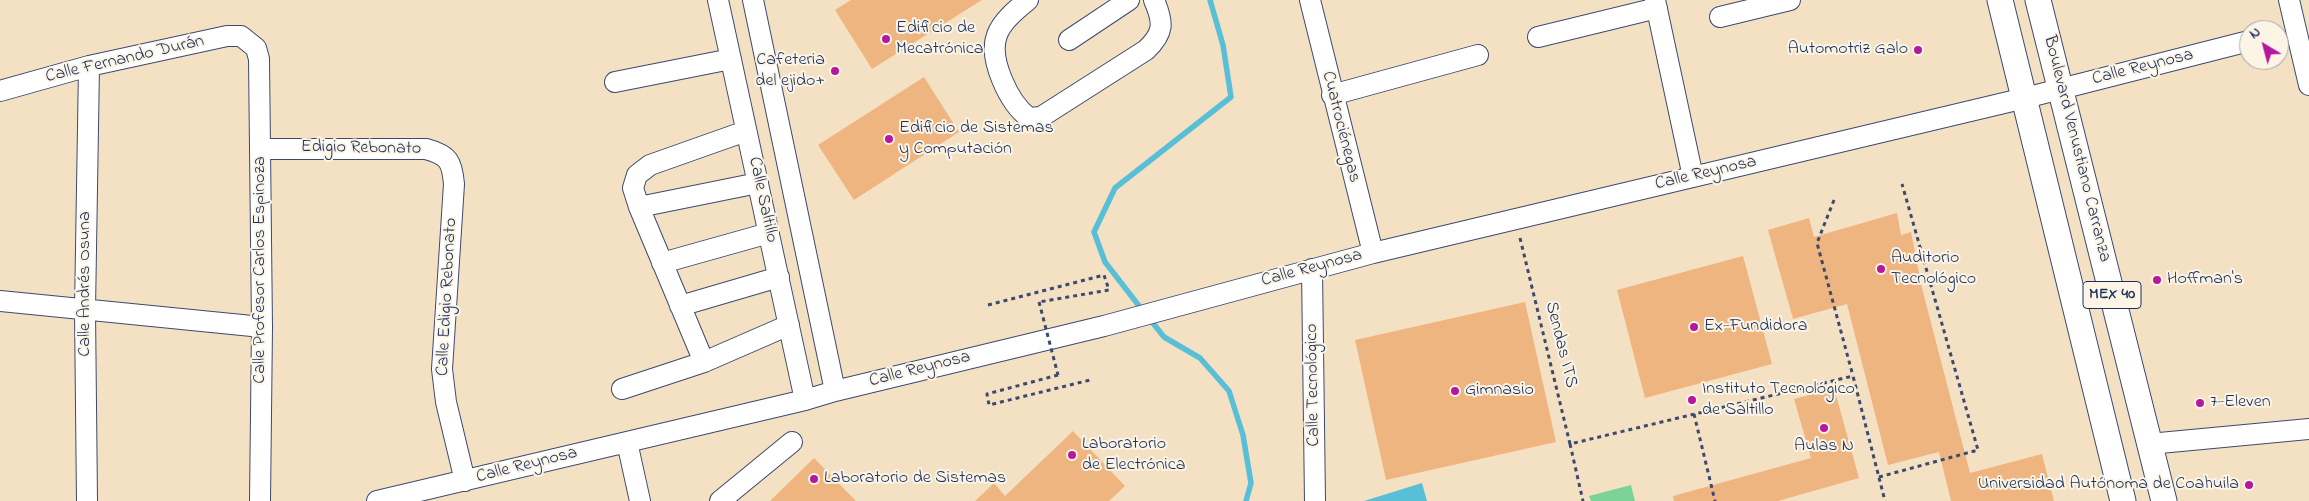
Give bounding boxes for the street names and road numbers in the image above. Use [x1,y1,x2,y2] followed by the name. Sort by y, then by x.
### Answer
[44,31,206,89] street label: Calle Fernando Durán
[2037,33,2115,265] street label: Boulevard Venustiano Carranza
[2090,45,2196,91] street label: Calle Reynosa
[1316,69,1364,185] street label: Cuatrociénegas
[301,137,421,161] street label: Edigio Rebonato
[1653,152,1759,196] street label: Calle Reynosa
[742,155,782,245] street label: Calle Saltillo
[250,156,272,384] street label: Calle Profesor Carlos Espinoza
[75,211,97,357] street label: Calle Andrés Osuna
[433,217,463,377] street label: Calle Edigio Rebonato
[1259,245,1365,293] street label: Calle Reynosa
[2083,282,2141,308] road number: MEX 40
[1539,300,1581,390] street label: Sendas ITS
[1302,323,1326,447] street label: Calle Tecnológico
[867,347,973,393] street label: Calle Reynosa
[474,443,580,489] street label: Calle Reynosa

